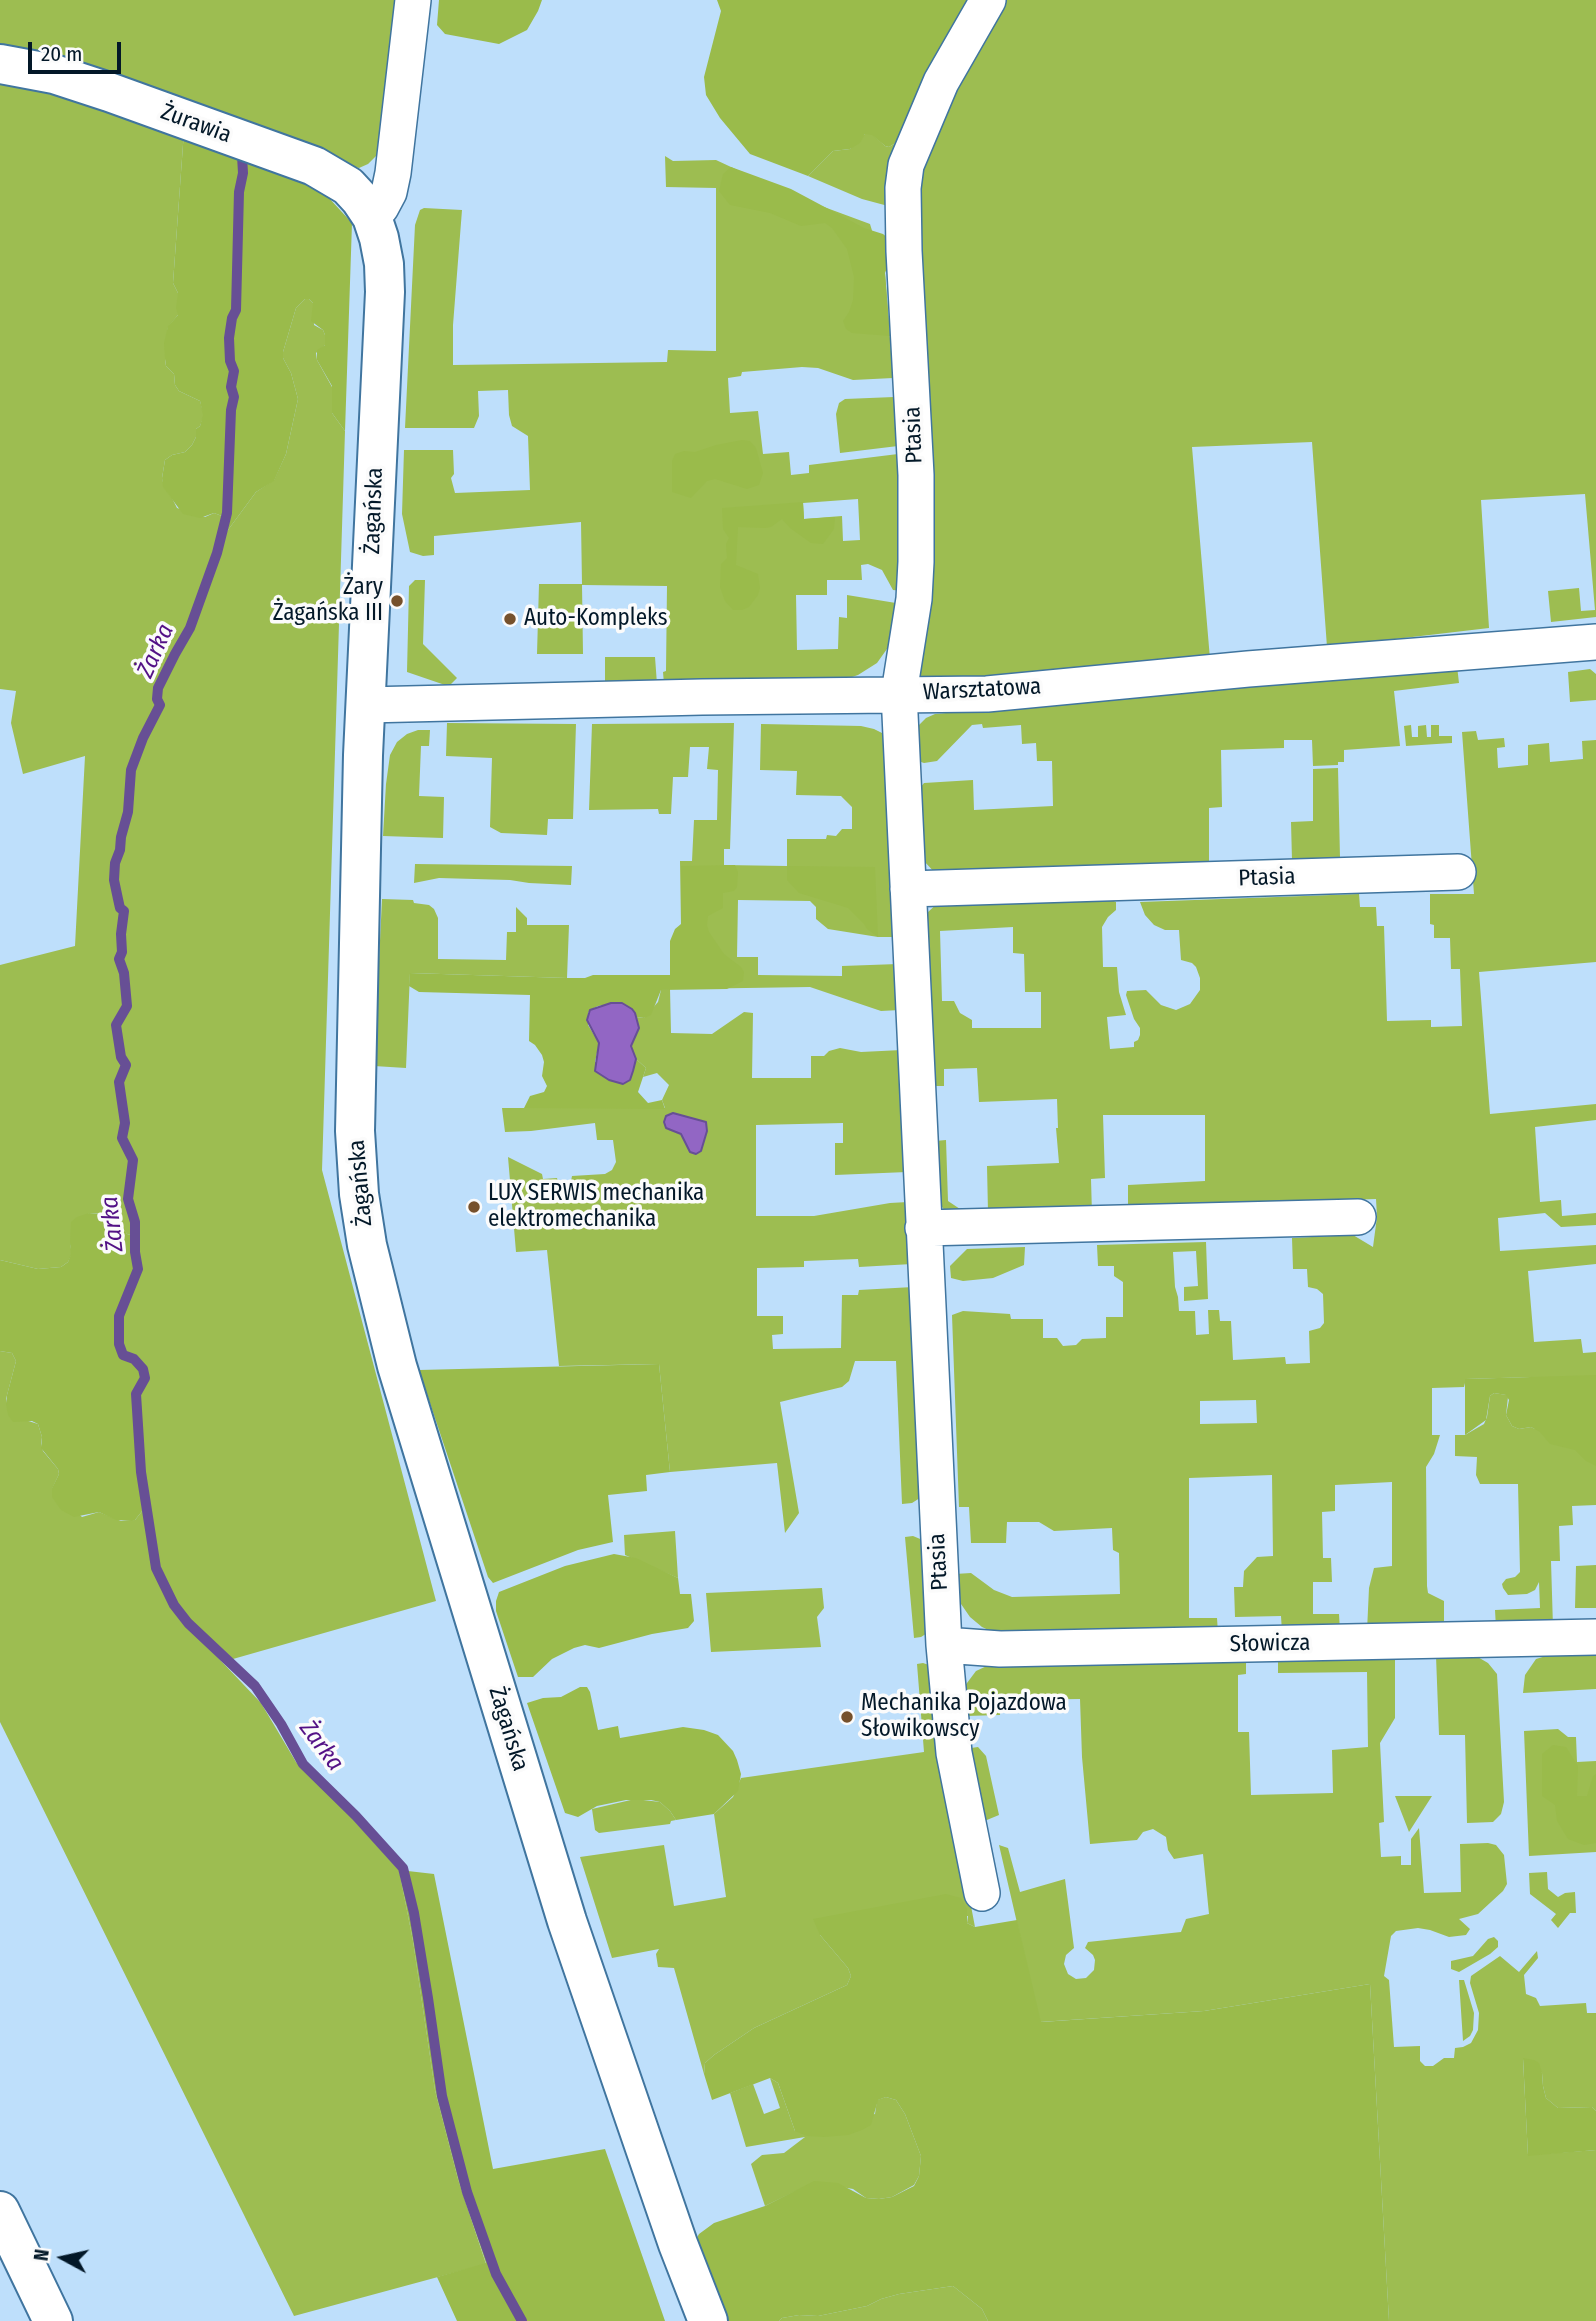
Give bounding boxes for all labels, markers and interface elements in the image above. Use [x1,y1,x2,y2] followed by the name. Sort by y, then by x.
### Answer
[32,28,124,72] scale bar
[41,41,82,67] text: 20 m
[157,99,235,149] street label: Żurawia
[899,406,929,464] street label: Ptasia
[359,467,389,555] street label: Żagańska
[273,574,383,628] place label: Żary Żagańska III
[389,593,405,609] marker: Żary Żagańska III
[524,605,667,633] place label: Auto-Kompleks
[502,611,518,627] marker: Auto-Kompleks
[132,620,180,682] water label: Żarka
[922,673,1042,707] street label: Warsztatowa
[1238,863,1296,893] street label: Ptasia
[343,1139,379,1227] street label: Żagańska
[488,1180,704,1234] place label: LUX SERWIS mechanika elektromechanika
[96,1195,130,1253] water label: Żarka
[466,1199,482,1215] marker: LUX SERWIS mechanika elektromechanika
[924,1533,954,1591] street label: Ptasia
[1229,1629,1311,1659] street label: Słowicza
[482,1683,534,1775] street label: Żagańska
[861,1690,1067,1744] place label: Mechanika Pojazdowa Słowikowscy
[839,1709,855,1725] marker: Mechanika Pojazdowa Słowikowscy
[293,1715,349,1777] water label: Żarka
[28,2223,98,2293] north arrow
[30,2248,54,2262] text: N

